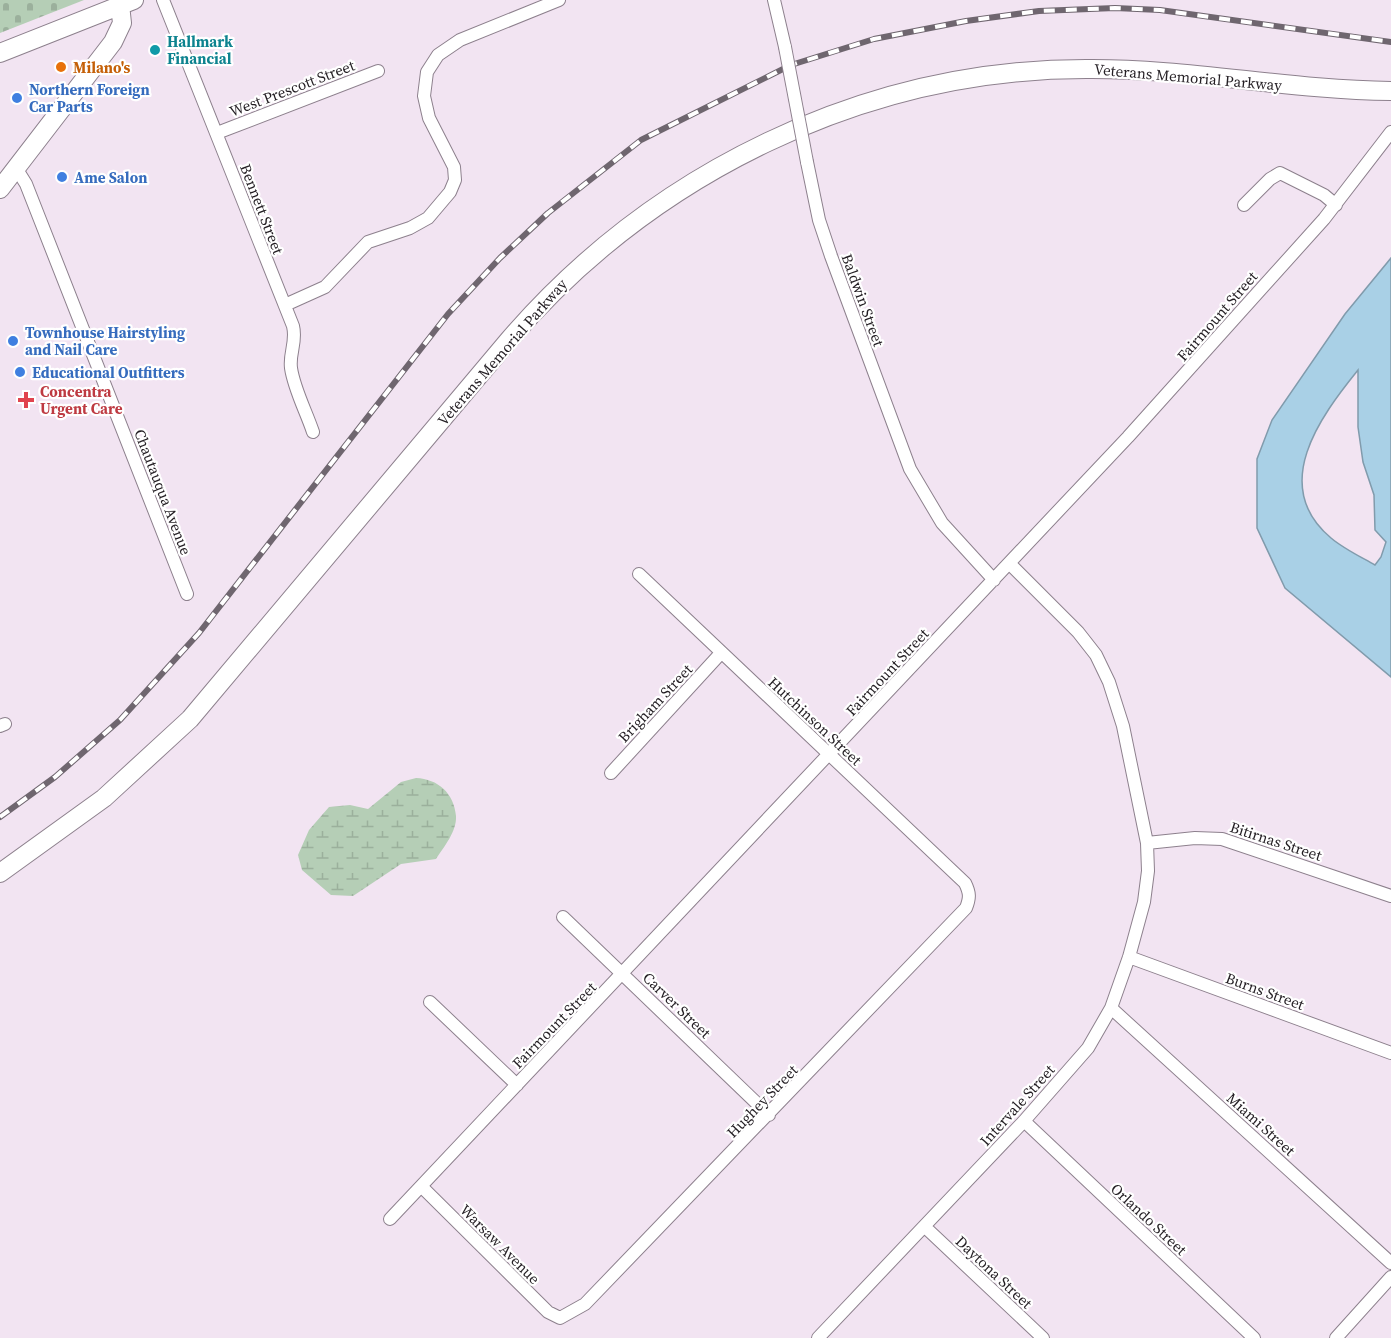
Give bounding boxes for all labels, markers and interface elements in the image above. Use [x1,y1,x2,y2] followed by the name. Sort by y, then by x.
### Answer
[167,31,233,69] place label: Hallmark Financial
[148,43,162,57] marker: Hallmark Financial
[226,54,358,122] street label: West Prescott Street
[73,57,131,78] place label: Milano's
[1093,58,1283,96] street label: Veterans Memorial Parkway
[54,60,68,74] marker: Milano's
[29,79,150,117] place label: Northern Foreign Car Parts
[10,91,24,105] marker: Northern Foreign Car Parts
[235,161,289,257] street label: Bennett Street
[74,167,147,188] place label: Ame Salon
[55,170,69,184] marker: Ame Salon
[837,251,890,349] street label: Baldwin Street
[1172,266,1262,366] street label: Fairmount Street
[432,274,572,430] street label: Veterans Memorial Parkway
[25,322,185,360] place label: Townhouse Hairstyling and Nail Care
[6,334,20,348] marker: Townhouse Hairstyling and Nail Care
[32,362,185,383] place label: Educational Outfitters
[13,365,27,379] marker: Educational Outfitters
[40,381,123,419] place label: Concentra Urgent Care
[17,391,35,409] marker: Concentra Urgent Care
[129,426,197,558] street label: Chautauqua Avenue
[841,623,933,720] street label: Fairmount Street
[613,659,697,747] street label: Brigham Street
[764,672,866,770] street label: Hutchinson Street
[1228,816,1325,866] street label: Bitirnas Street
[638,967,716,1043] street label: Carver Street
[1223,967,1307,1015] street label: Burns Street
[507,977,601,1073] street label: Fairmount Street
[722,1060,802,1142] street label: Hughey Street
[975,1060,1059,1150] street label: Intervale Street
[1222,1087,1300,1161] street label: Miami Street
[1106,1178,1192,1260] street label: Orlando Street
[455,1199,545,1289] street label: Warsaw Avenue
[951,1231,1037,1313] street label: Daytona Street

